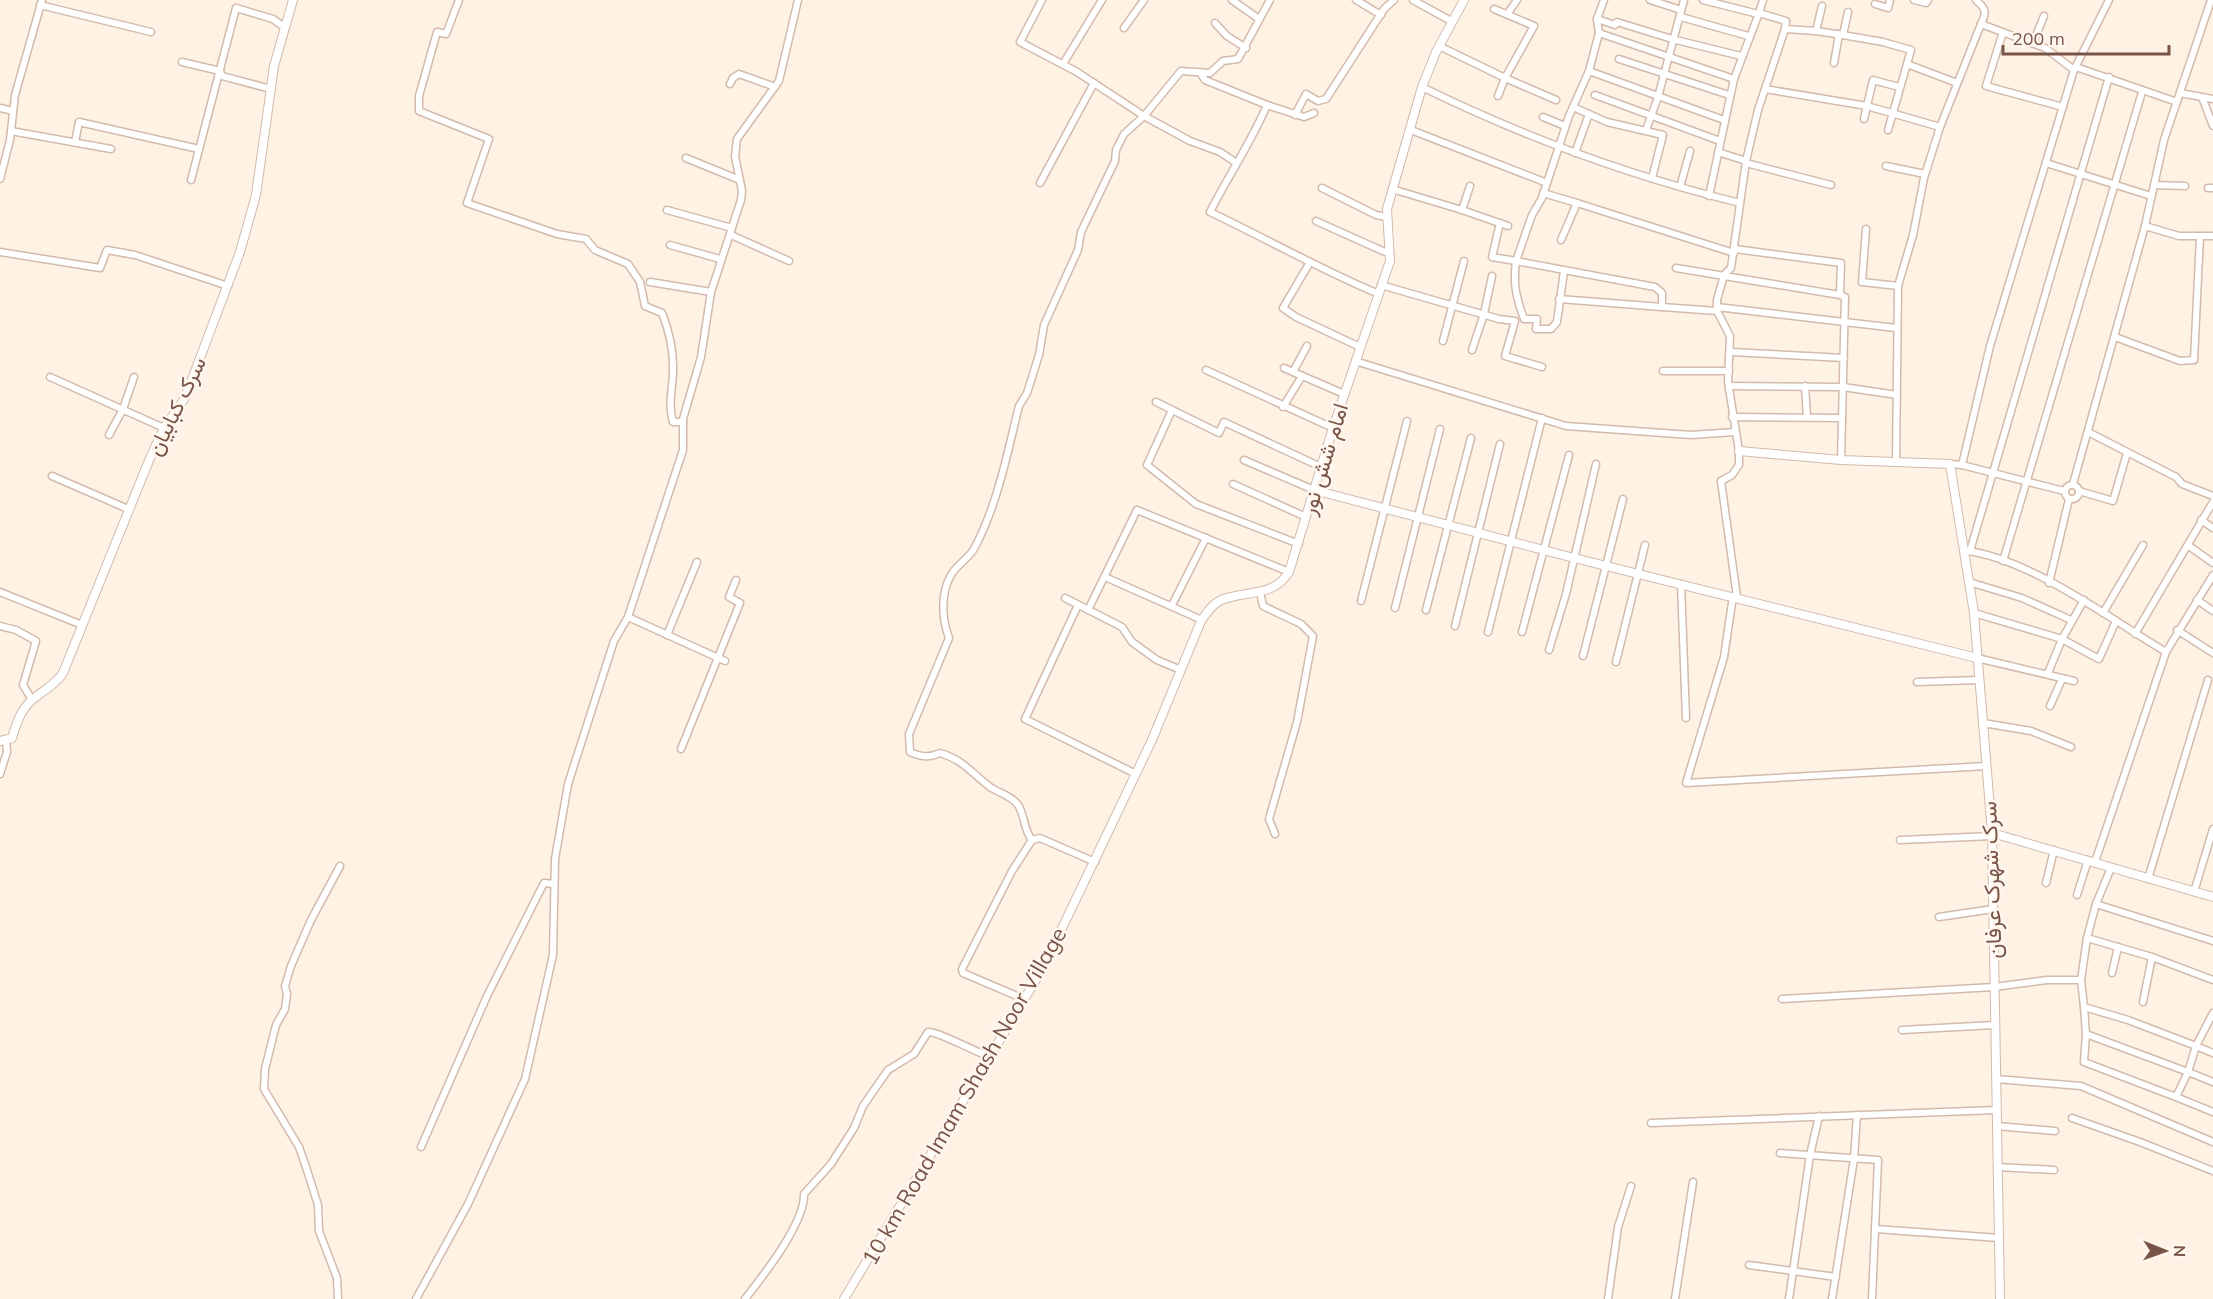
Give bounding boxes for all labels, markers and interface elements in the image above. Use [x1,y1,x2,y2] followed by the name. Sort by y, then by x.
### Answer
[2003,18,2170,56] scale bar
[2012,27,2065,50] text: 200 m
[140,352,212,460] street label: سرک کبابیان
[1293,400,1355,519] street label: امام شش نور
[1974,801,2008,959] street label: سرک شهرک عرفان
[855,922,1073,1270] street label: 10 km Road Imam Shash Noor Village
[2135,1221,2195,1281] north arrow
[2170,1245,2190,1257] text: N

